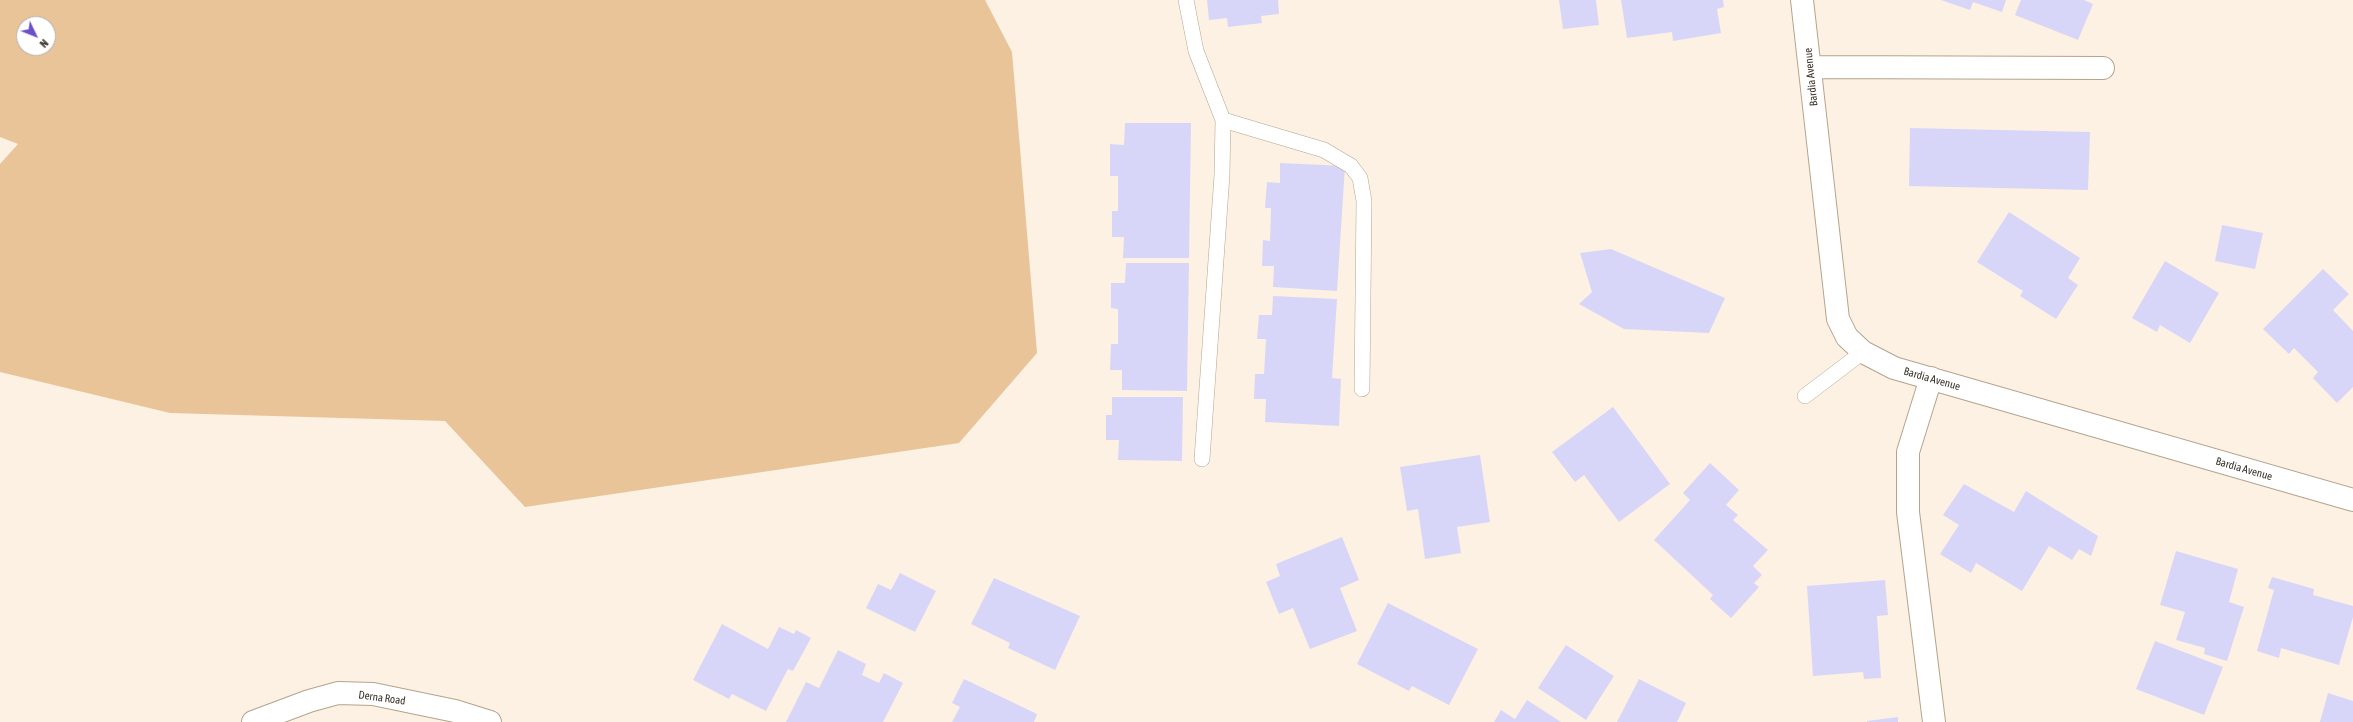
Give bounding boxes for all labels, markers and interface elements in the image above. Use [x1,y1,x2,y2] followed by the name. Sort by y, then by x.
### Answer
[16,16,56,56] north arrow
[37,37,51,50] text: N
[1801,47,1821,107] street label: Bardia Avenue
[1902,365,1962,393] street label: Bardia Avenue
[2214,455,2274,483] street label: Bardia Avenue
[358,688,406,708] street label: Derna Road

